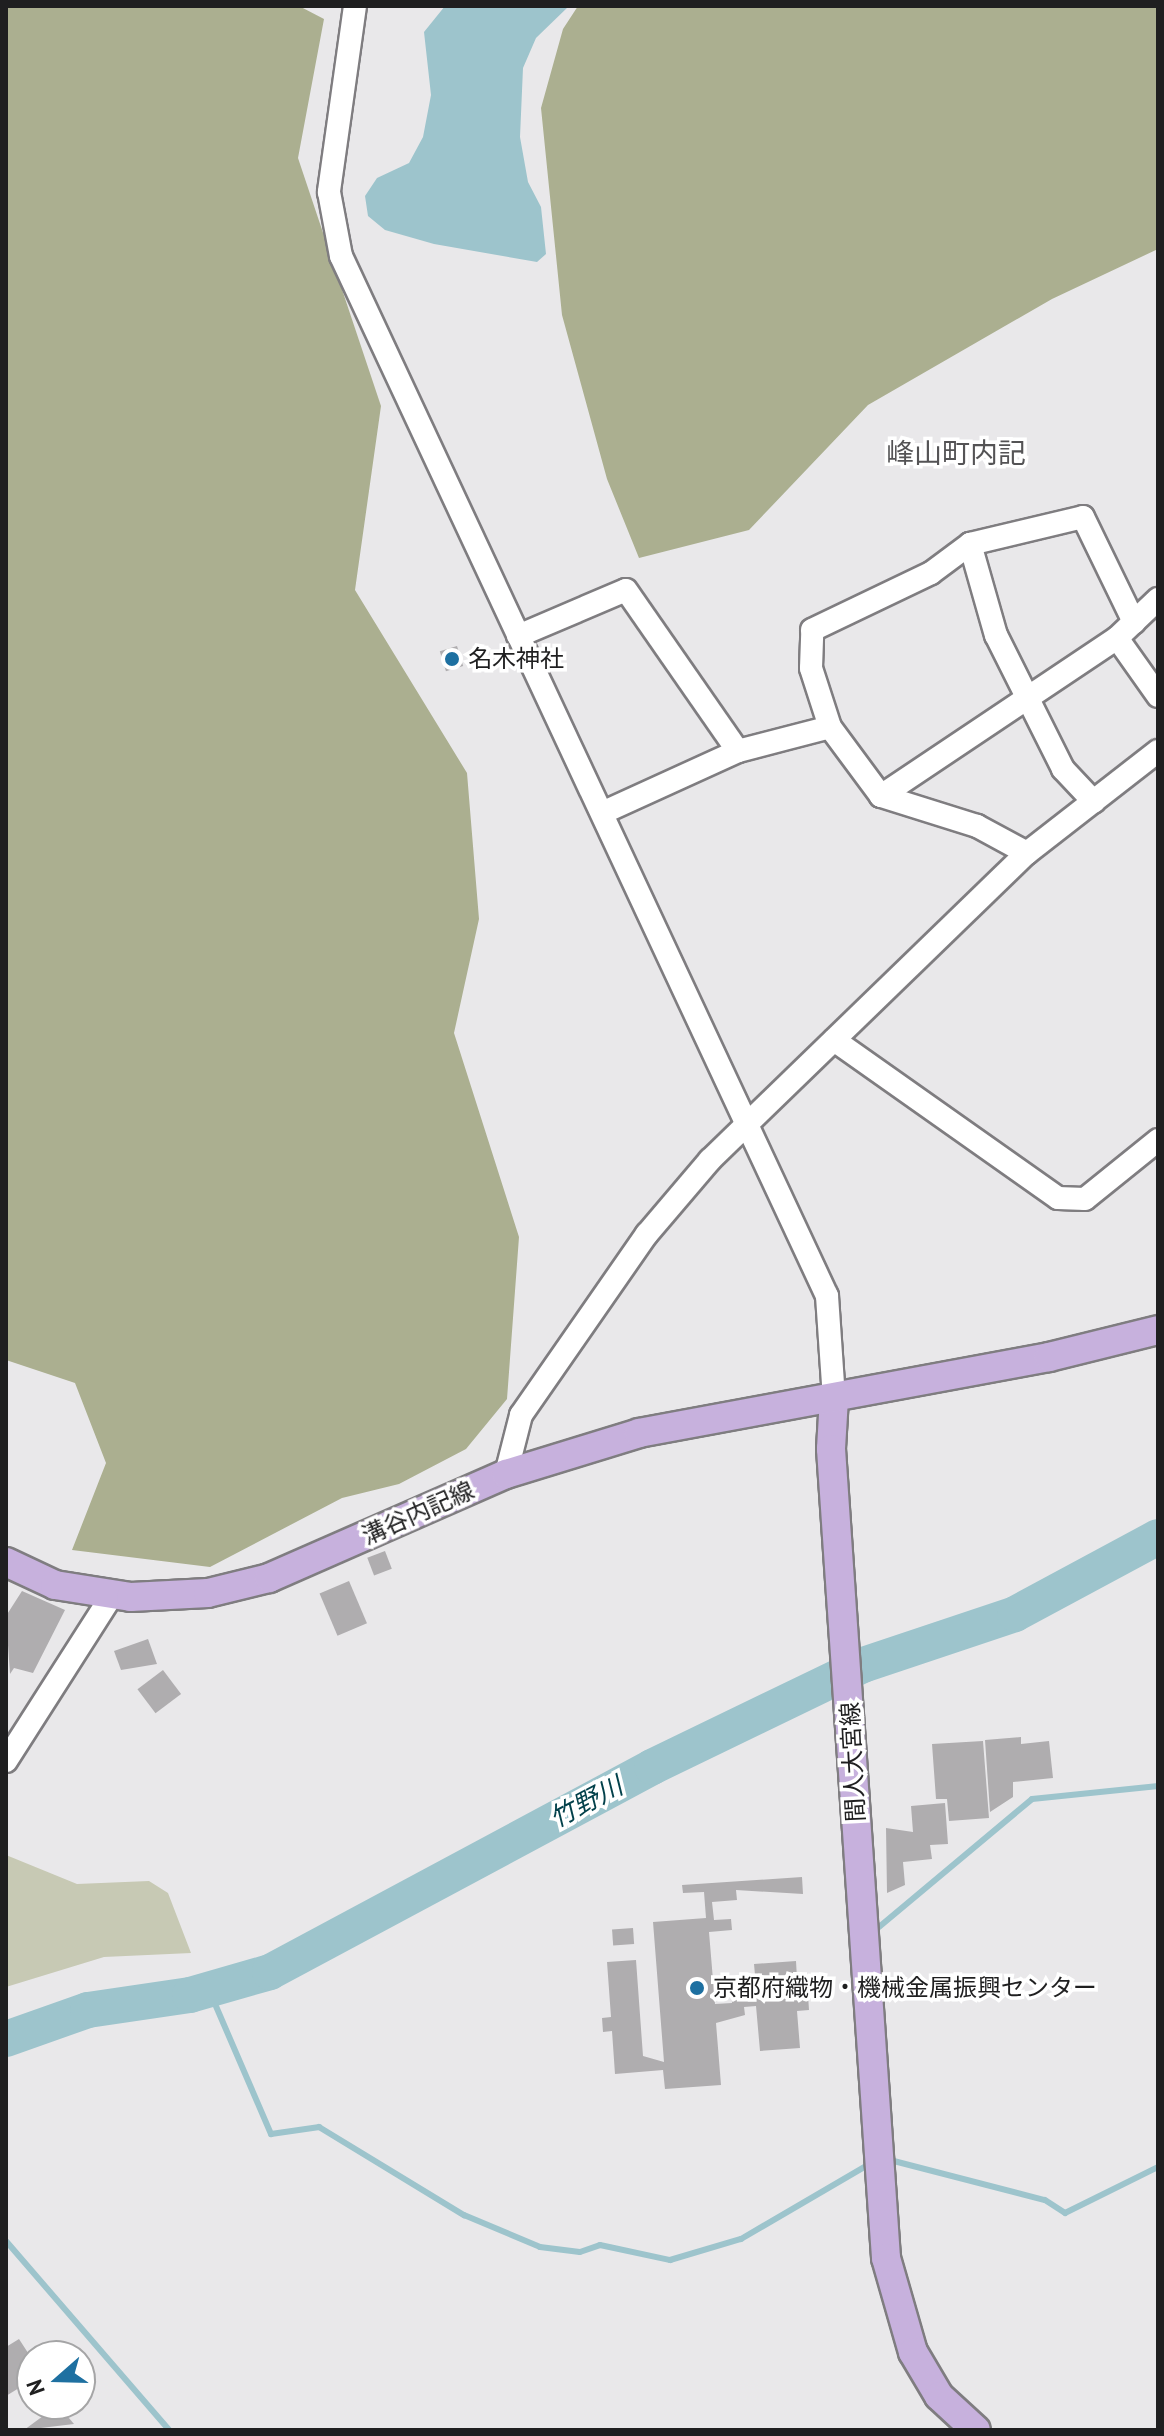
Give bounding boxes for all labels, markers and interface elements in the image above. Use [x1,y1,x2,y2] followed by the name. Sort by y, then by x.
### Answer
[886,436,1026,470] district label: 峰山町内記
[468,645,564,673] place label: 名木神社
[443,650,461,668] marker: 名木神社
[357,1475,479,1551] street label: 溝谷内記線
[835,1701,871,1823] street label: 間人大宮線
[544,1770,628,1834] water label: 竹野川
[713,1974,1097,2002] place label: 京都府織物・機械金属振興センター
[688,1979,706,1997] marker: 京都府織物・機械金属振興センター
[16,2340,96,2420] north arrow
[20,2376,51,2399] text: N

